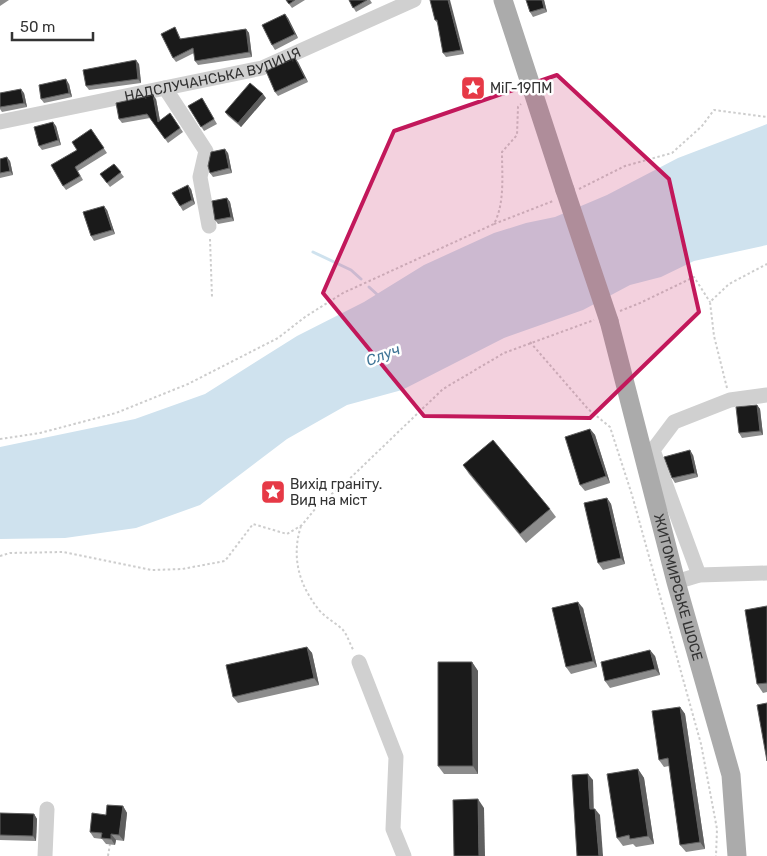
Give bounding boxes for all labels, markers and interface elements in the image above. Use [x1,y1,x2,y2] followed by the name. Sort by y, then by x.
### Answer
[12,10,94,42] scale bar
[20,18,55,36] text: 50 m
[123,43,303,105] street label: НАДСЛУЧАНСЬКА ВУЛИЦЯ
[460,75,486,101] place icon: МіГ-19ПМ
[490,80,552,97] place label: МіГ-19ПМ
[363,340,403,370] water label: Случ
[290,476,382,509] place label: Вихід граніту. Вид на міст
[260,479,286,505] place icon: Вихід граніту. Вид на міст
[650,512,706,663] street label: ЖИТОМИРСЬКЕ ШОСЕ

